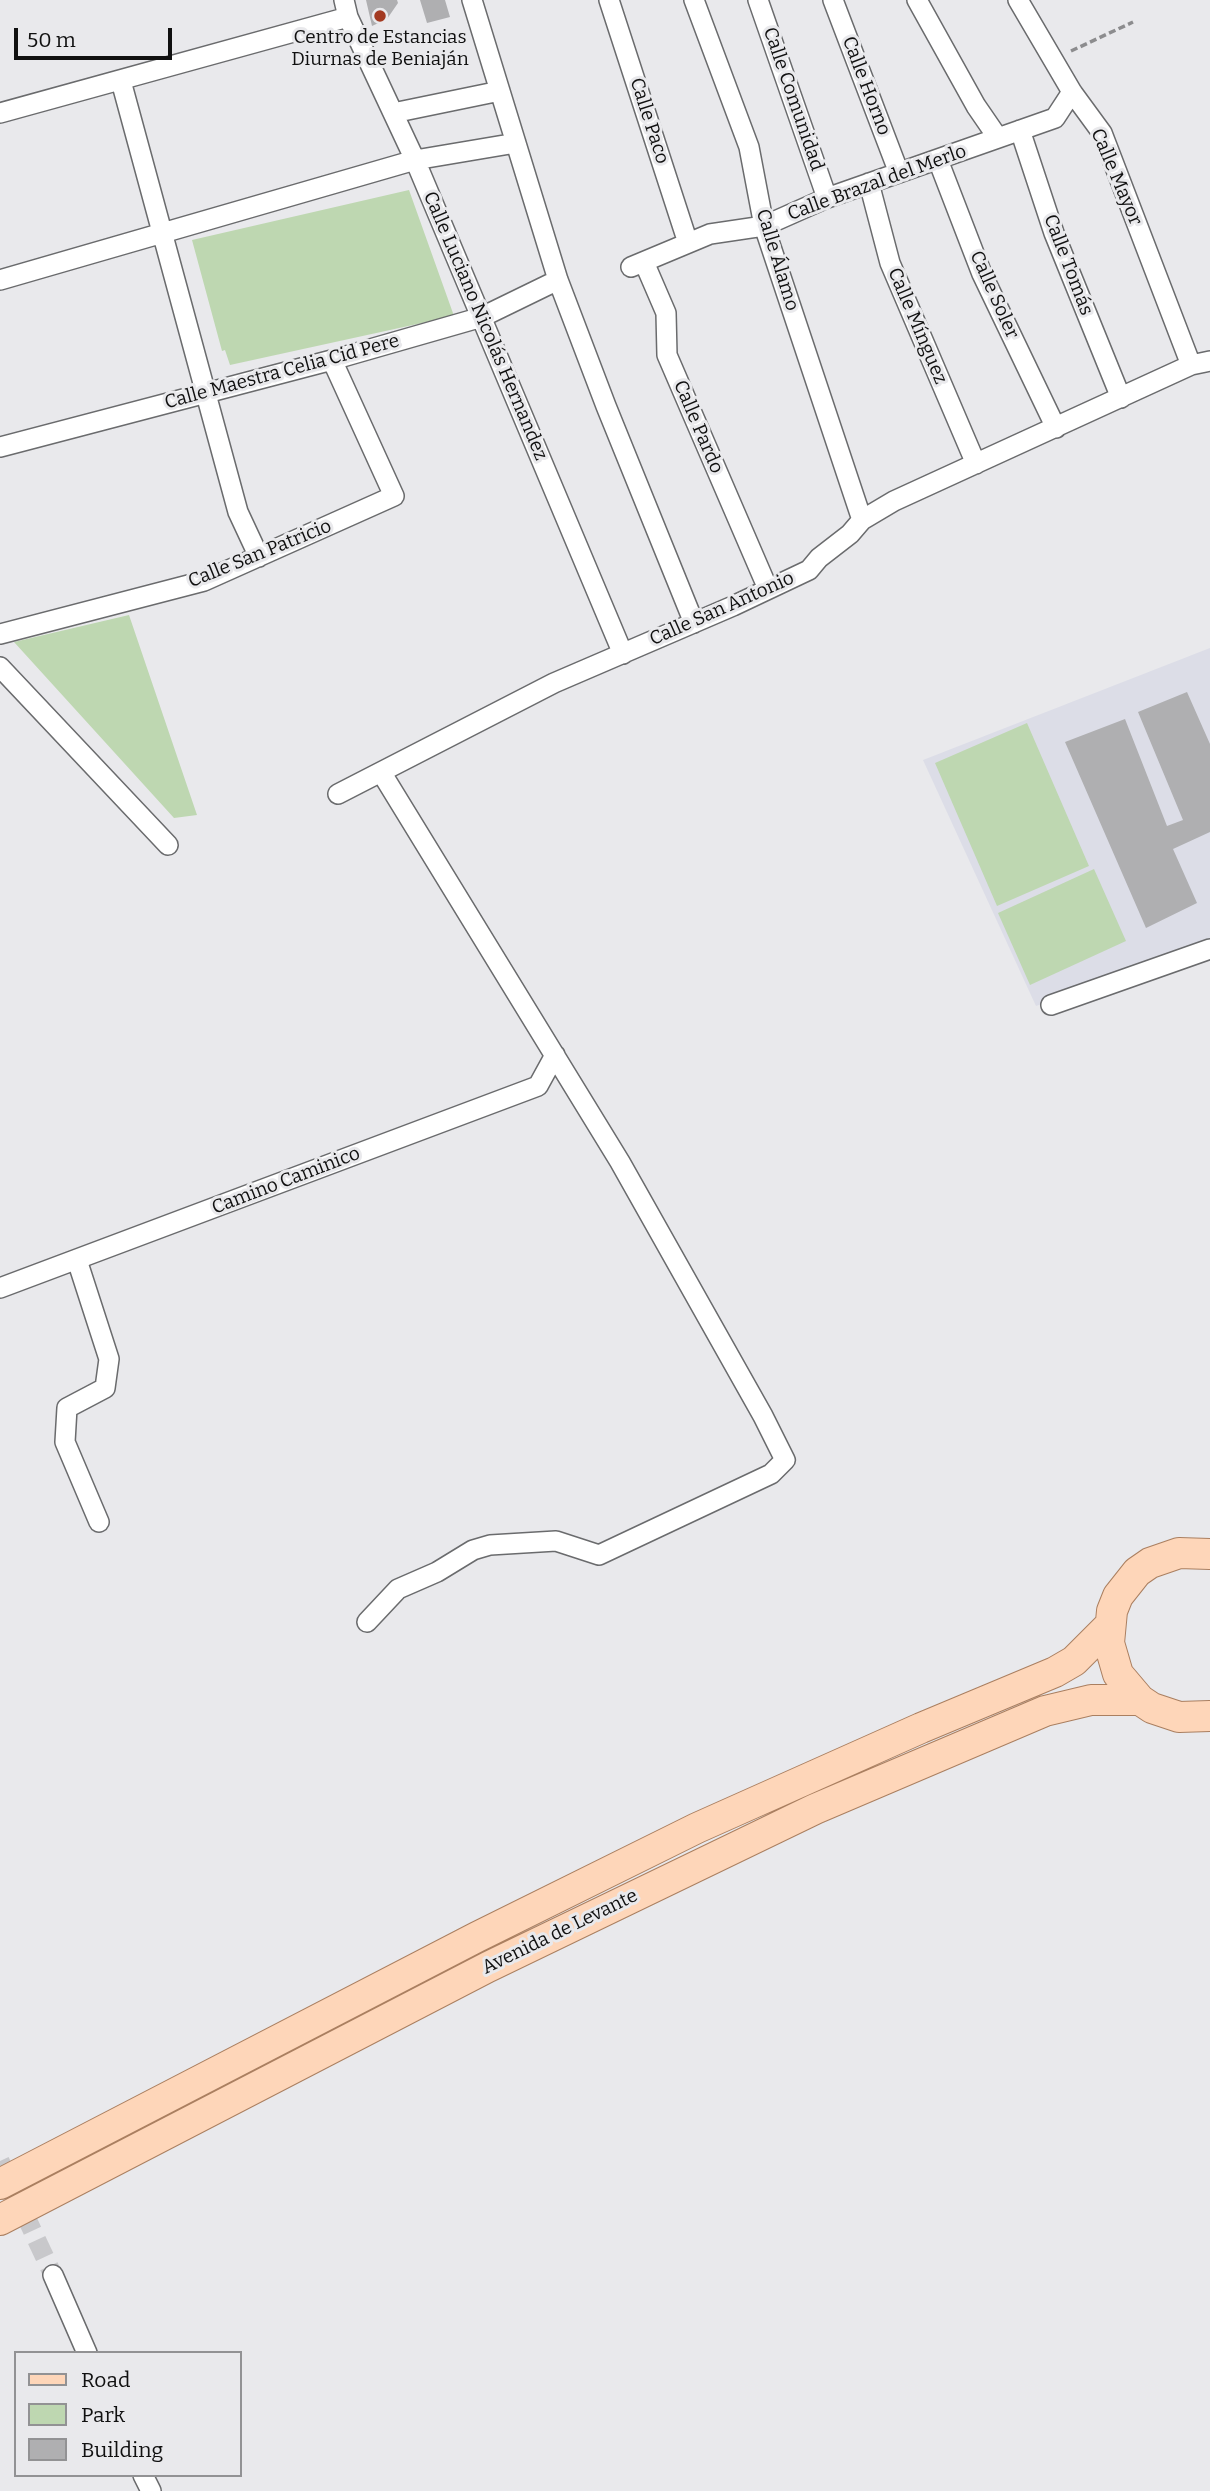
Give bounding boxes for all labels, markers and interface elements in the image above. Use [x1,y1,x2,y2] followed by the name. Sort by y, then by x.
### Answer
[372,8,388,24] marker: Centro de Estancias Diurnas de Beniaján
[18,14,175,58] scale bar
[758,24,828,174] street label: Calle Comunidad
[27,27,76,53] text: 50 m
[291,27,469,71] place label: Centro de Estancias Diurnas de Beniaján
[837,33,895,139] street label: Calle Horno
[624,75,674,167] street label: Calle Paco
[1085,125,1147,229] street label: Calle Mayor
[784,140,970,226] street label: Calle Brazal del Merlo
[418,188,552,464] street label: Calle Luciano Nicolás Hernandez
[751,206,803,314] street label: Calle Álamo
[1038,211,1098,319] street label: Calle Tomás
[965,248,1023,342] street label: Calle Soler
[882,265,952,387] street label: Calle Mínguez
[162,330,402,414] street label: Calle Maestra Celia Cid Pere
[668,377,728,477] street label: Calle Pardo
[185,515,335,593] street label: Calle San Patricio
[646,567,798,651] street label: Calle San Antonio
[209,1142,363,1220] street label: Camino Caminico
[478,1884,642,1980] street label: Avenida de Levante
[14,2351,242,2477] legend
[81,2367,130,2393] text: Road
[81,2402,125,2428] text: Park
[81,2437,163,2463] text: Building

